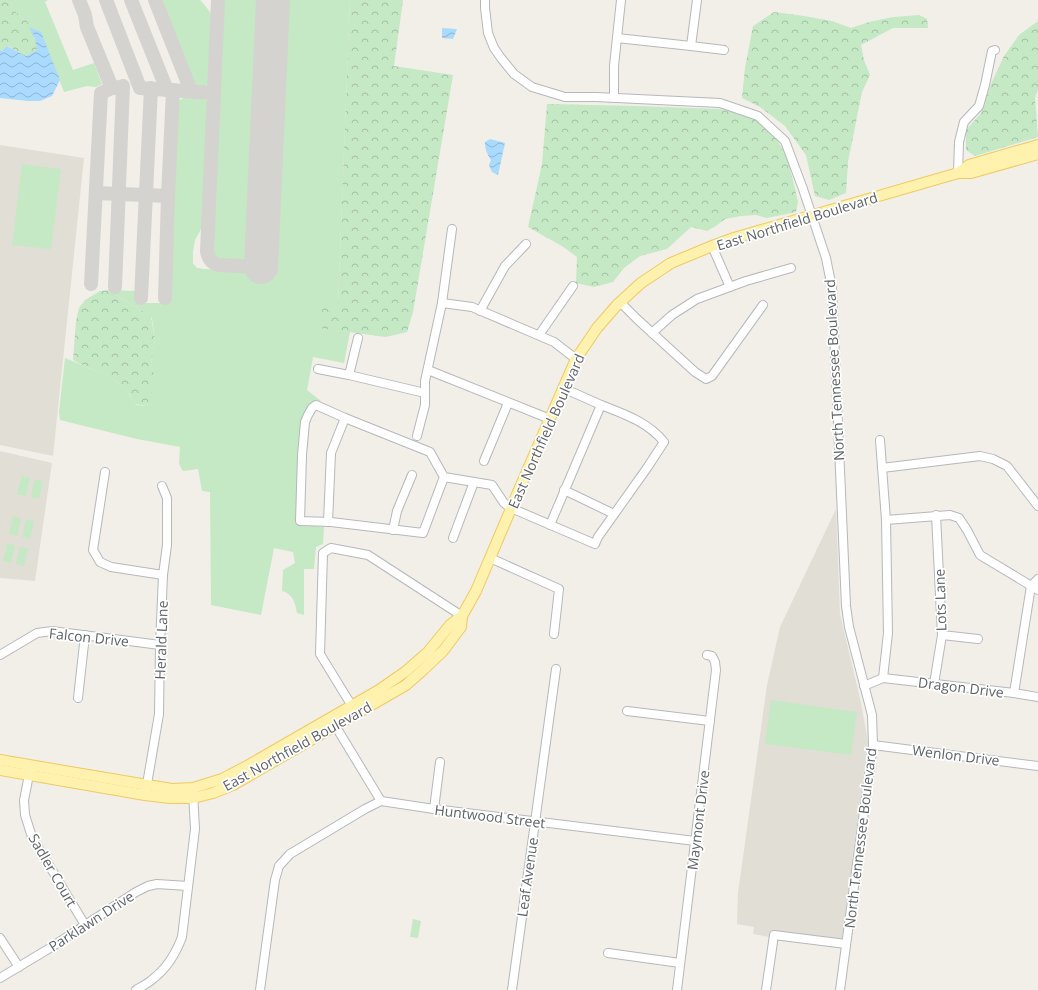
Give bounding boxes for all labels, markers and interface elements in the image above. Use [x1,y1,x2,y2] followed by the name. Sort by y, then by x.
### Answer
[714,187,880,255] street label: East Northfield Boulevard
[820,279,848,461] street label: North Tennessee Boulevard
[503,351,589,511] street label: East Northfield Boulevard
[929,568,951,632] street label: Lots Lane
[150,600,172,680] street label: Herald Lane
[48,623,130,651] street label: Falcon Drive
[917,672,1005,702] street label: Dragon Drive
[219,697,375,795] street label: East Northfield Boulevard
[911,740,1001,770] street label: Wenlon Drive
[839,747,881,929] street label: North Tennessee Boulevard
[682,769,714,871] street label: Maymont Drive
[434,800,546,832] street label: Huntwood Street
[24,830,82,910] street label: Sadler Court
[512,836,542,918] street label: Leaf Avenue
[45,886,137,956] street label: Parklawn Drive

